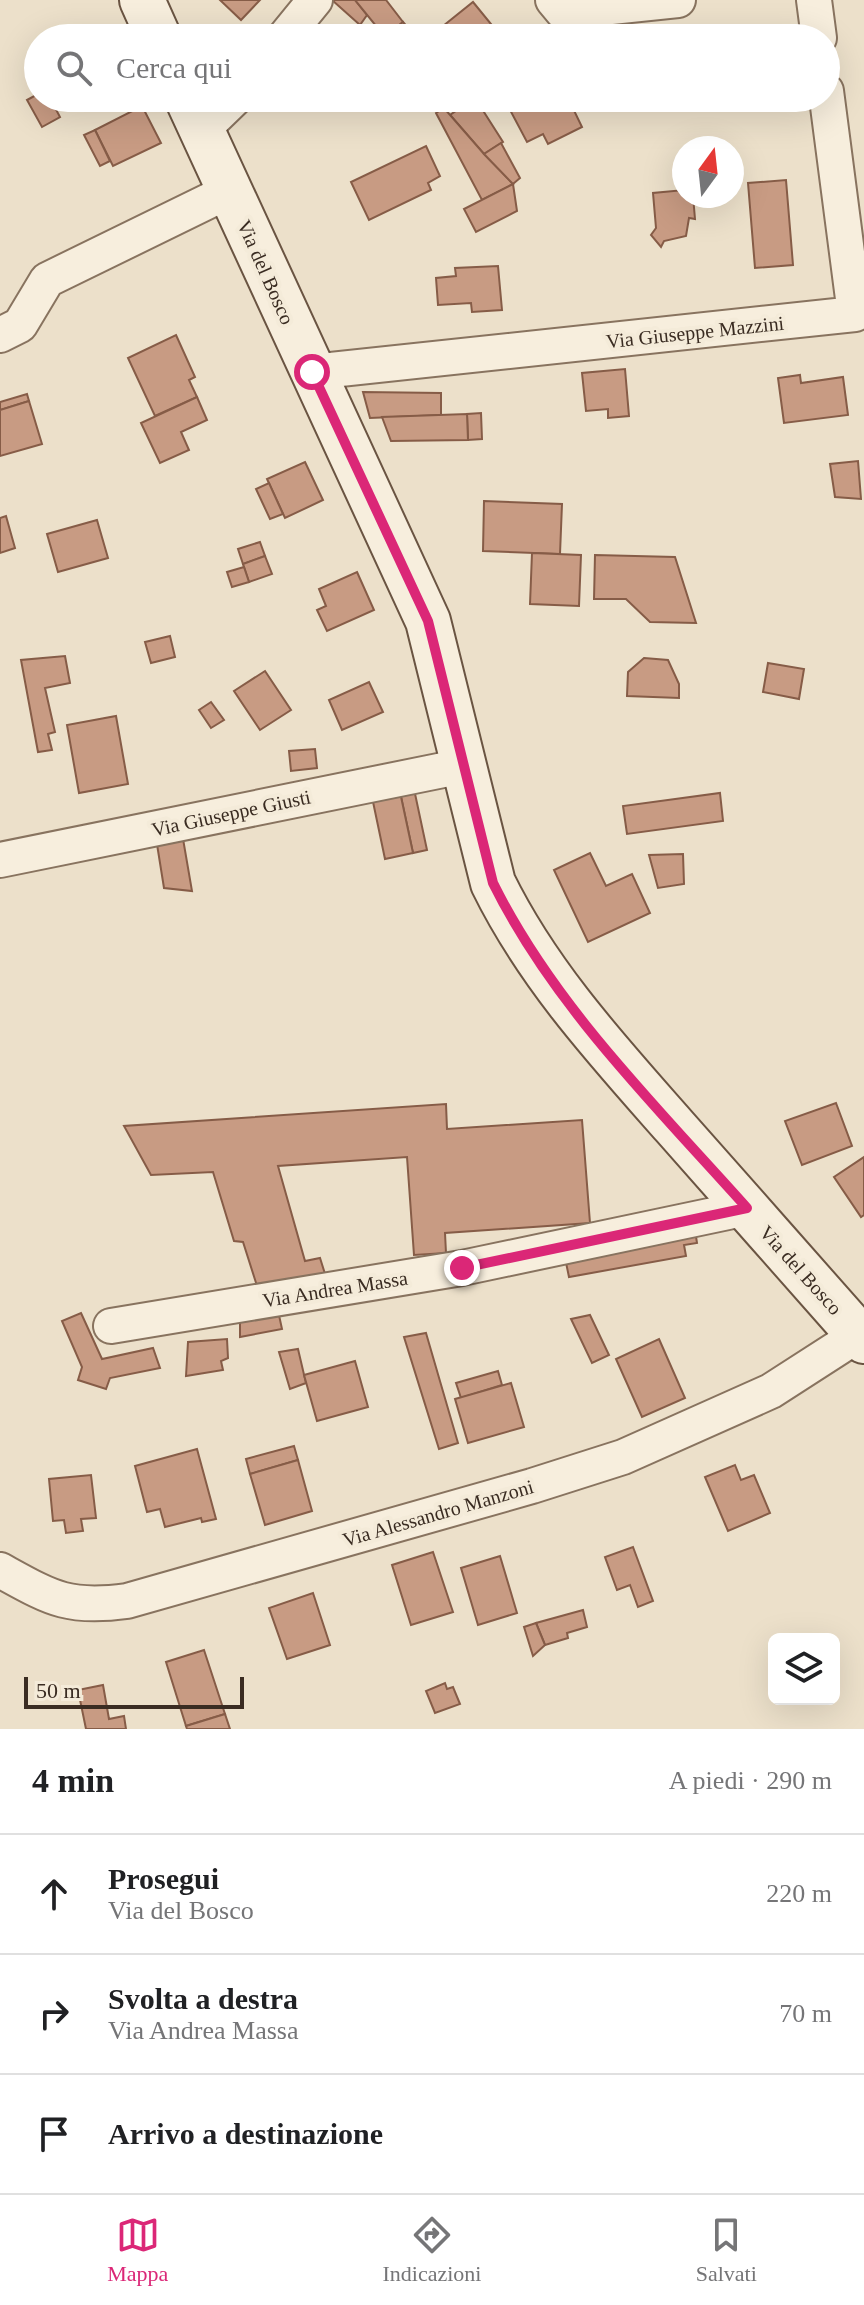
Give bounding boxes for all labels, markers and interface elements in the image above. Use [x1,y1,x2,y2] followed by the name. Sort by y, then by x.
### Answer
[24,24,840,112] search box
[52,46,96,90] icon: search
[116,51,232,84] text: Cerca qui
[672,136,744,208] north arrow
[233,216,299,328] street label: Via del Bosco
[605,312,786,353] street label: Via Giuseppe Mazzini
[294,354,330,390] route start
[149,785,313,842] street label: Via Giuseppe Giusti
[755,1221,847,1319] street label: Via del Bosco
[444,1250,480,1286] route end
[261,1267,409,1311] street label: Via Andrea Massa
[340,1475,536,1551] street label: Via Alessandro Manzoni
[768,1633,840,1705] map controls
[768,1633,840,1705] button: layers
[24,1673,244,1709] scale bar
[36,1678,81,1703] text: 50 m
[32,1762,114,1799] text: 4 min
[669,1766,832,1795] text: A piedi · 290 m
[108,1862,219,1895] text: Prosegui
[32,1872,76,1916] icon: ahead
[766,1879,832,1908] text: 220 m
[108,1896,254,1925] text: Via del Bosco
[108,1982,298,2015] text: Svolta a destra
[32,1992,76,2036] icon: right
[779,1999,832,2028] text: 70 m
[108,2016,299,2045] text: Via Andrea Massa
[32,2112,76,2156] icon: arrive
[108,2117,383,2150] text: Arrivo a destinazione
[107,2213,168,2287] tab: Mappa
[382,2213,481,2287] tab: Indicazioni
[696,2213,757,2287] tab: Salvati

